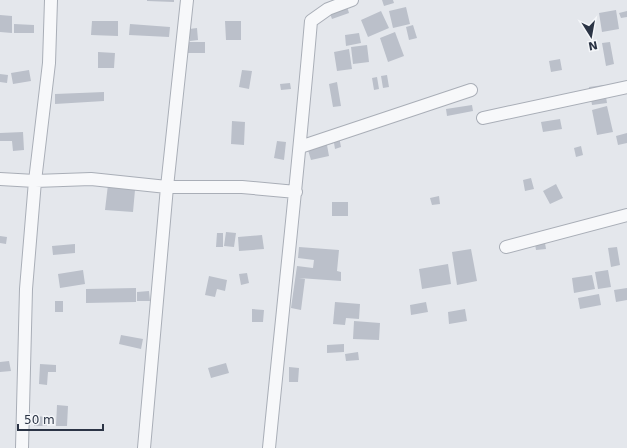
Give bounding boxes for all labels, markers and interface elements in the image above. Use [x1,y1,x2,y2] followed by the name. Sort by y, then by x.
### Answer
[571,16,611,56] north arrow
[587,38,599,53] text: N
[18,406,103,432] scale bar
[24,413,55,427] text: 50 m

